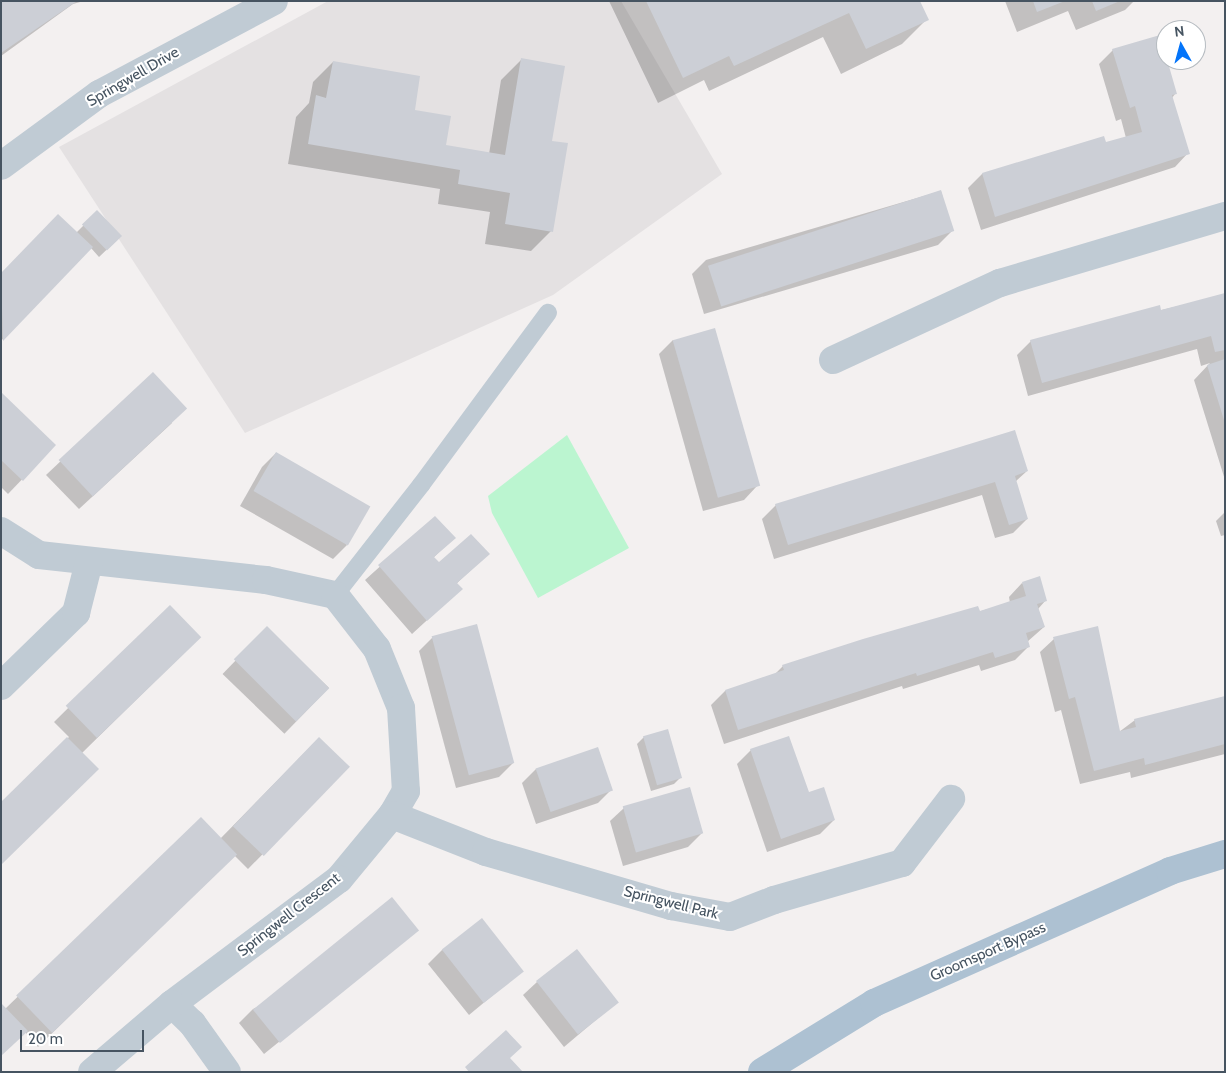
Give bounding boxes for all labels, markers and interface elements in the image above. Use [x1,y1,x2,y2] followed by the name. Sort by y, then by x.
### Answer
[1156,20,1206,70] north arrow
[1173,22,1185,41] text: N
[84,43,182,111] street label: Springwell Drive
[234,869,344,961] street label: Springwell Crescent
[622,883,720,923] street label: Springwell Park
[928,918,1048,986] street label: Groomsport Bypass
[22,1020,146,1052] scale bar
[28,1030,63,1048] text: 20 m

